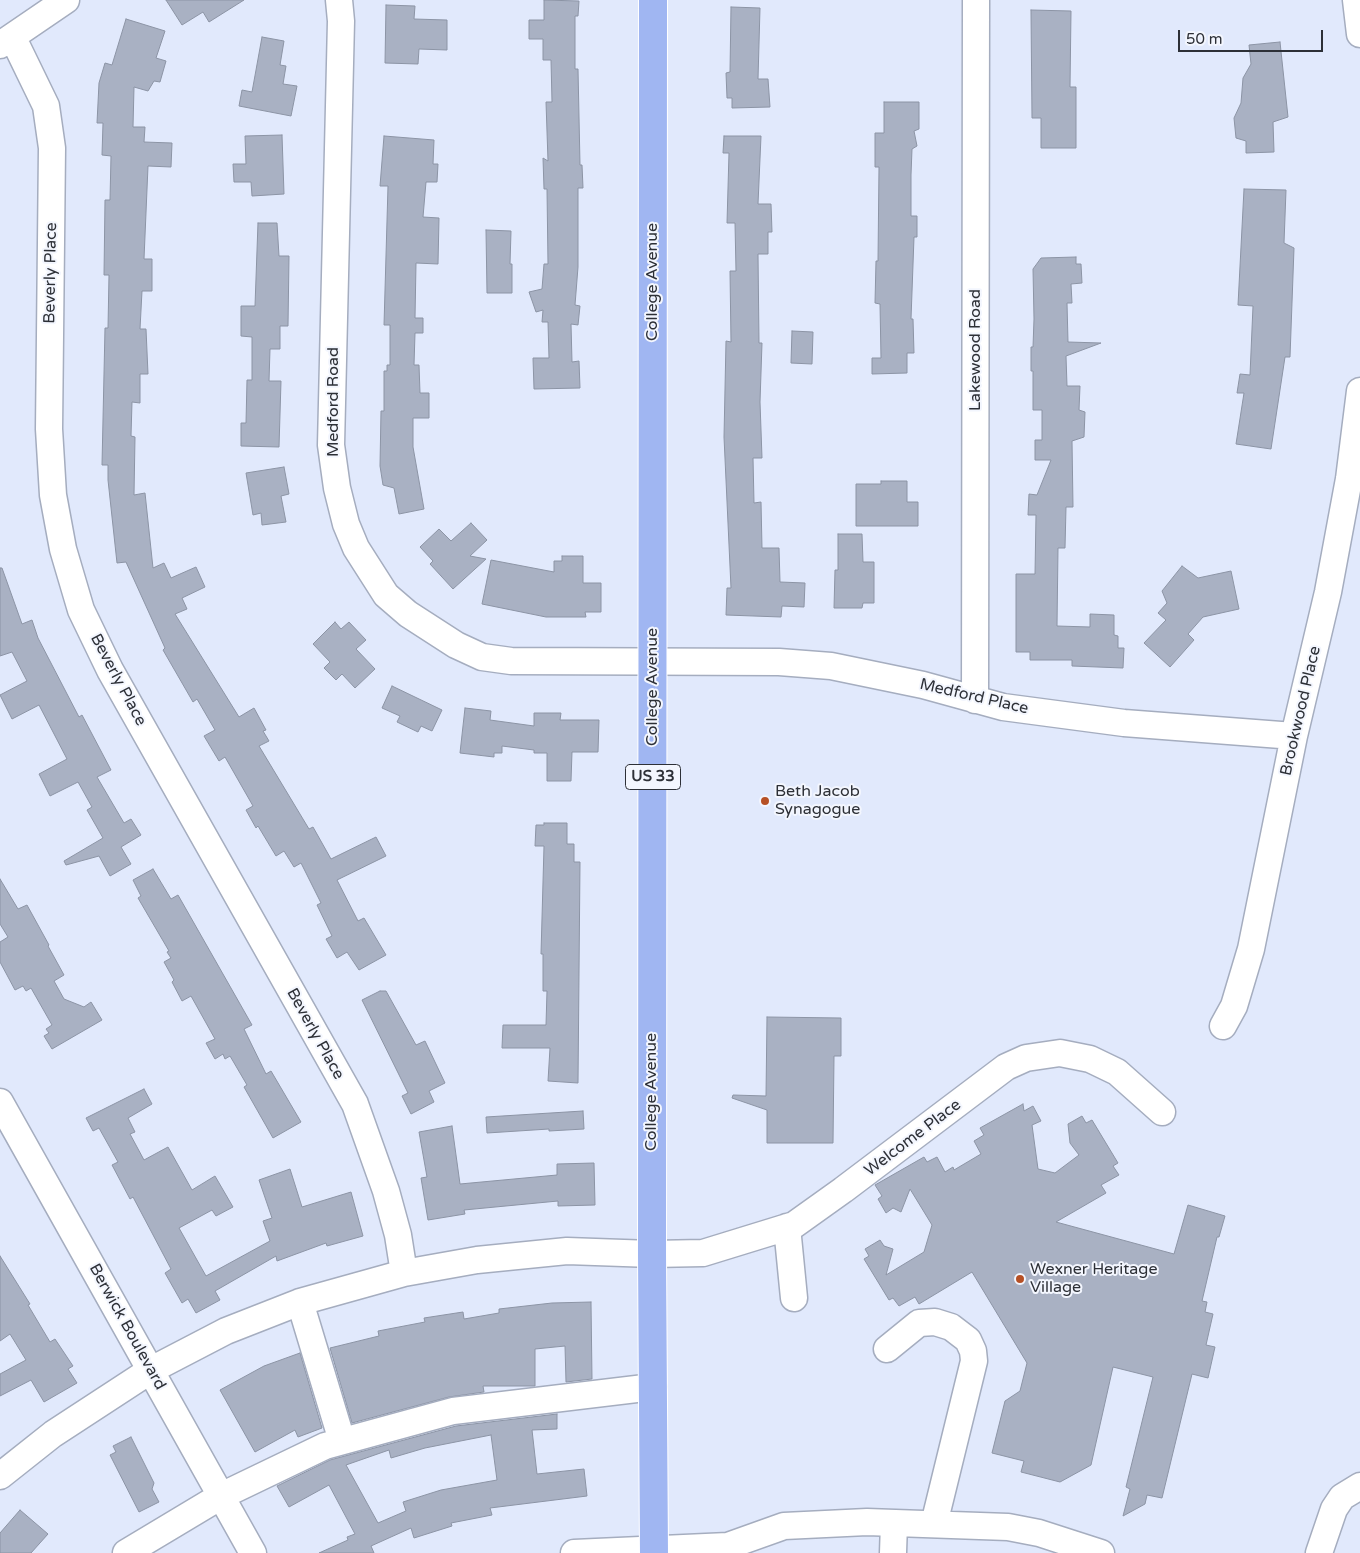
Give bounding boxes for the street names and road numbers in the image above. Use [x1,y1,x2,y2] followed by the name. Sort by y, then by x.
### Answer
[41,222,61,324] street label: Beverly Place
[643,223,663,341] street label: College Avenue
[966,289,986,411] street label: Lakewood Road
[324,347,344,457] street label: Medford Road
[643,628,663,746] street label: College Avenue
[86,631,150,729] street label: Beverly Place
[1277,644,1325,778] street label: Brookwood Place
[918,675,1030,719] street label: Medford Place
[626,764,680,790] road number: US 33
[282,985,348,1083] street label: Beverly Place
[642,1033,662,1151] street label: College Avenue
[861,1096,965,1180] street label: Welcome Place
[84,1261,170,1393] street label: Berwick Boulevard

